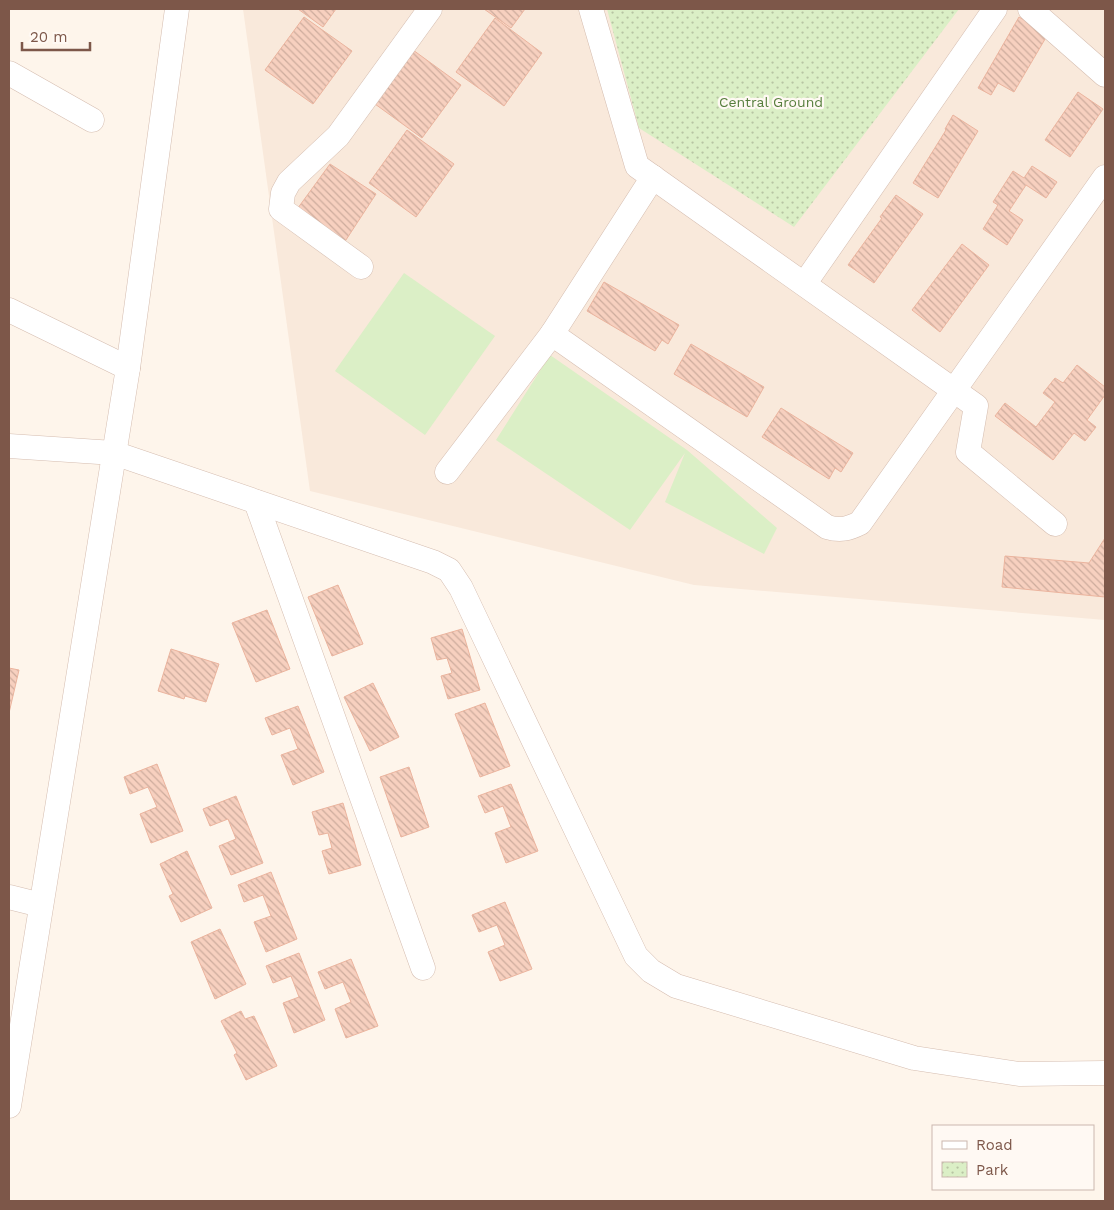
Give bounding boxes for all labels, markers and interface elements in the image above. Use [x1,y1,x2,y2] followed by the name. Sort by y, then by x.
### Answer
[22,20,90,52] scale bar
[30,28,68,46] text: 20 m
[719,94,823,110] park label: Central Ground
[932,1125,1094,1190] legend
[976,1136,1013,1154] text: Road
[976,1161,1009,1179] text: Park

